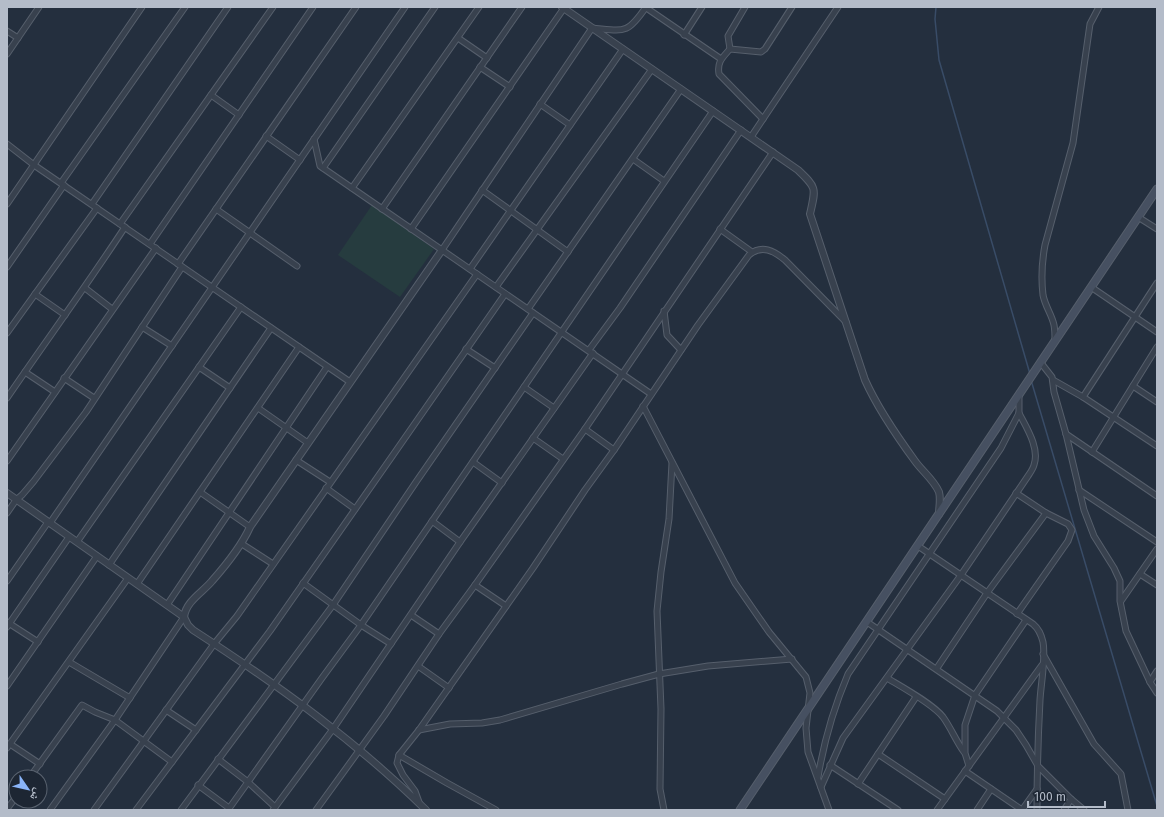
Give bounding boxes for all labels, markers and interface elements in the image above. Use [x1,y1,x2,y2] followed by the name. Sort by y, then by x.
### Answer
[8,769,48,809] north arrow
[1028,783,1105,809] scale bar
[26,785,45,803] text: ش
[1034,790,1066,804] text: 100 m

